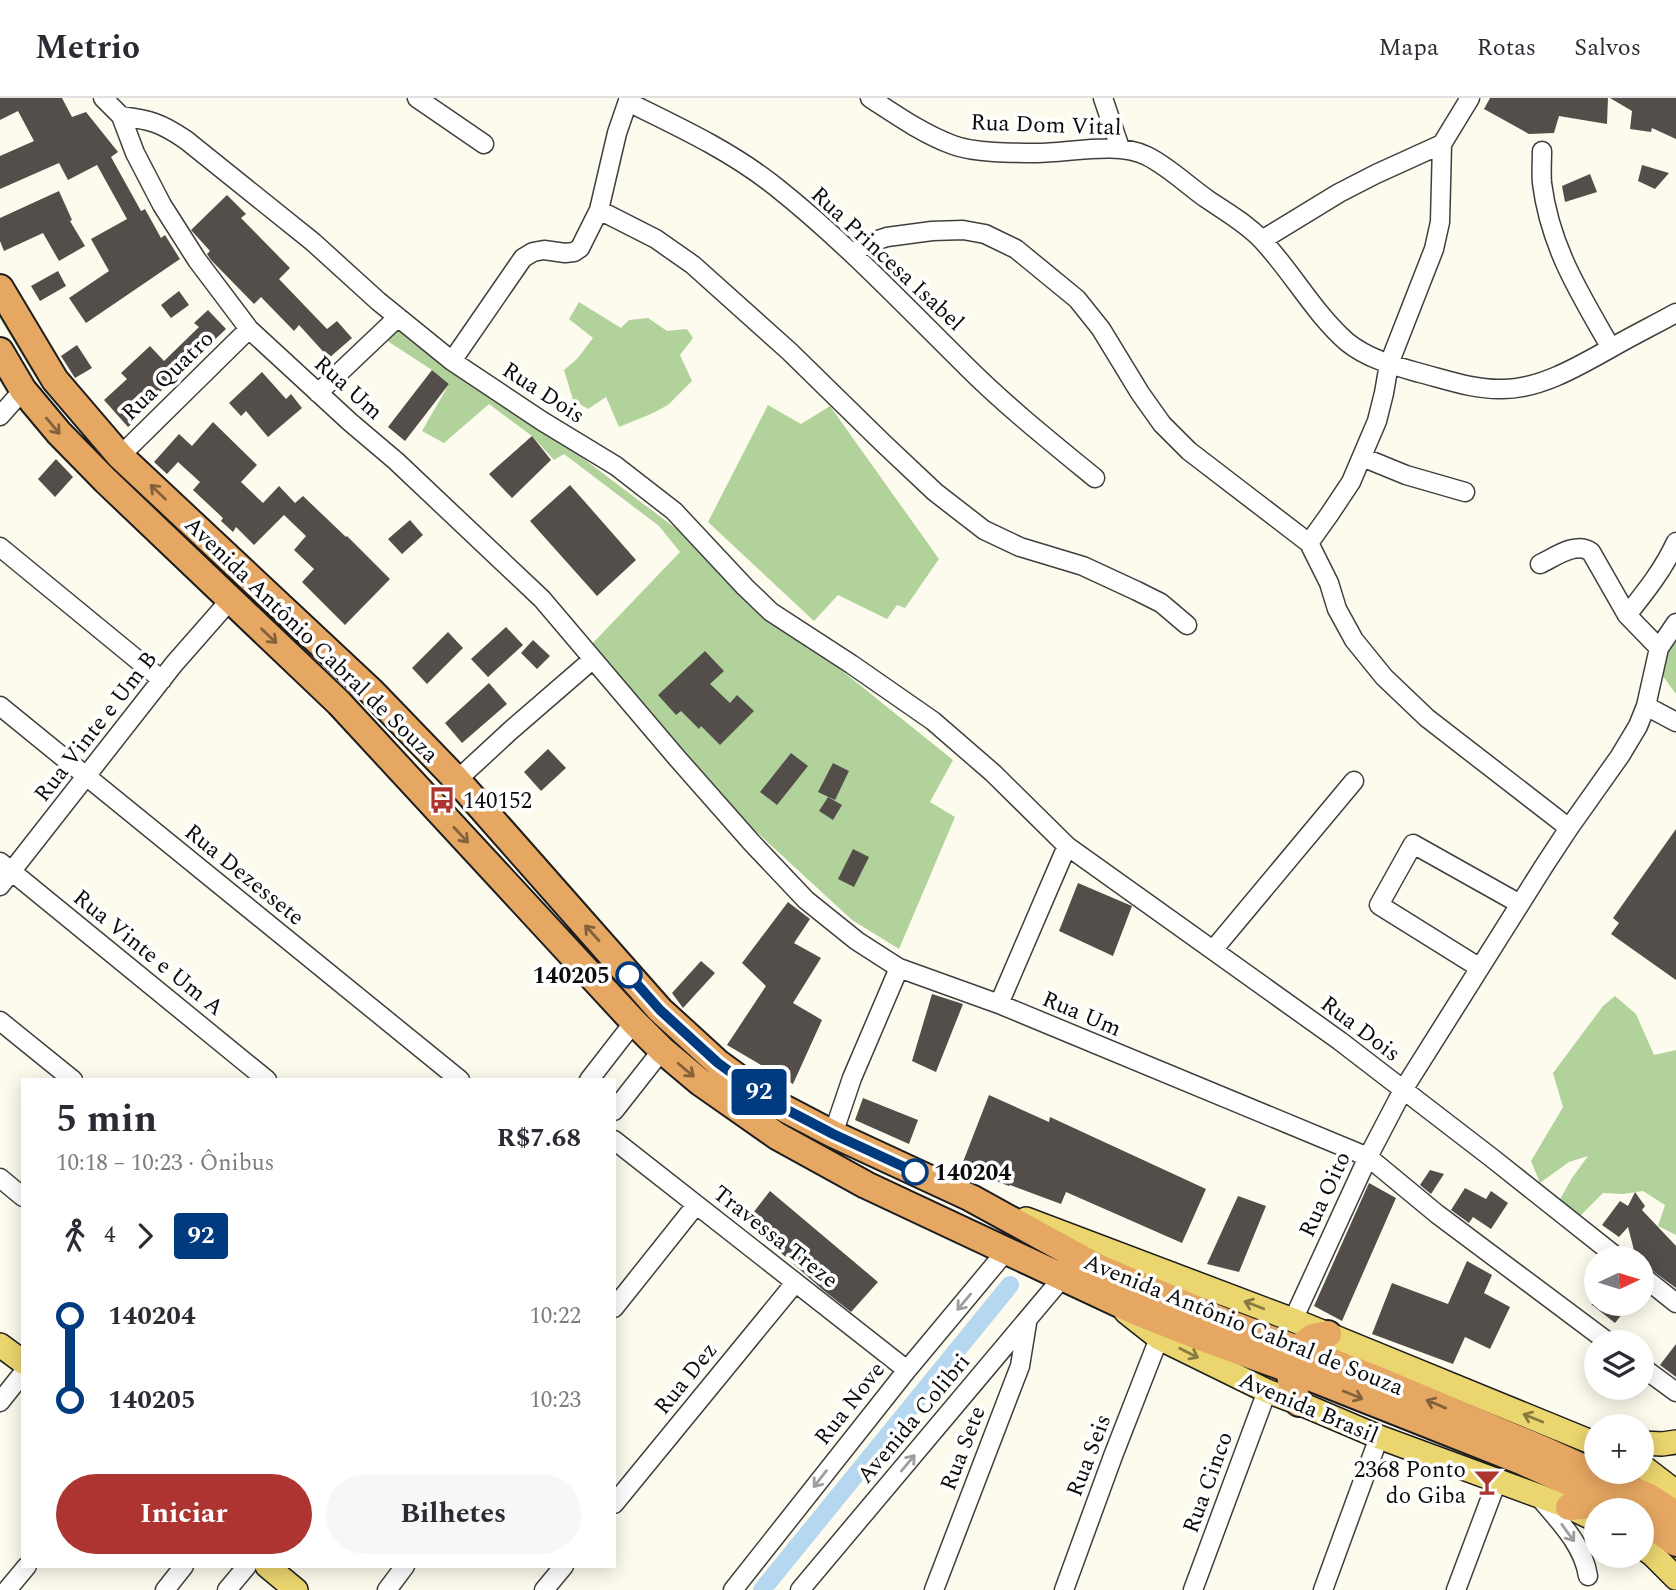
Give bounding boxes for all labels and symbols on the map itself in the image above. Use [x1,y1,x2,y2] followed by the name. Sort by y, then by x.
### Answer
[970,105,1122,146] street label: Rua Dom Vital
[802,178,972,340] street label: Rua Princesa Isabel
[114,323,223,430] street label: Rua Quatro
[305,347,391,429] street label: Rua Um
[495,353,591,433] street label: Rua Dois
[45,417,61,435] one-way arrow
[150,484,167,501] one-way arrow
[176,509,446,772] street label: Avenida Antônio Cabral de Souza
[260,628,278,644] one-way arrow
[26,644,166,810] street label: Rua Vinte e Um B
[463,784,532,819] place label: 140152
[427,785,457,815] bus stop icon: 140152
[176,816,312,935] street label: Rua Dezessete
[452,826,469,843] one-way arrow
[65,881,231,1025] street label: Rua Vinte e Um A
[584,925,600,943] one-way arrow
[533,959,610,994] place label: 140205
[616,962,642,988] marker: 140205
[1036,982,1126,1047] street label: Rua Um
[1313,987,1408,1071] street label: Rua Dois
[676,1062,694,1078] one-way arrow
[728,1069,790,1115] line badge: 92
[1290,1146,1361,1243] street label: Rua Oito
[934,1156,1012,1191] place label: 140204
[902,1159,928,1185] marker: 140204
[705,1177,845,1298] street label: Travessa Treze
[1078,1245,1409,1406] street label: Avenida Antônio Cabral de Souza
[1584,1246,1654,1316] north arrow
[956,1293,971,1311] one-way arrow
[1244,1298,1266,1310] one-way arrow
[646,1335,727,1423] street label: Rua Dez
[849,1346,979,1492] street label: Avenida Colibri
[1178,1347,1198,1361] one-way arrow
[806,1355,894,1453] street label: Rua Nove
[1233,1363,1384,1453] street label: Avenida Brasil
[1341,1389,1363,1402] one-way arrow
[1426,1397,1447,1410] one-way arrow
[931,1401,996,1496] street label: Rua Sete
[1058,1409,1121,1502] street label: Rua Seis
[1523,1411,1544,1424] one-way arrow
[1174,1427,1243,1538] street label: Rua Cinco
[1354,1453,1466,1514] place label: 2368 Ponto do Giba
[900,1454,916,1472] one-way arrow
[1472,1467,1502,1497] bar icon: 2368 Ponto do Giba
[813,1469,828,1488] one-way arrow
[1561,1523,1575,1542] one-way arrow

